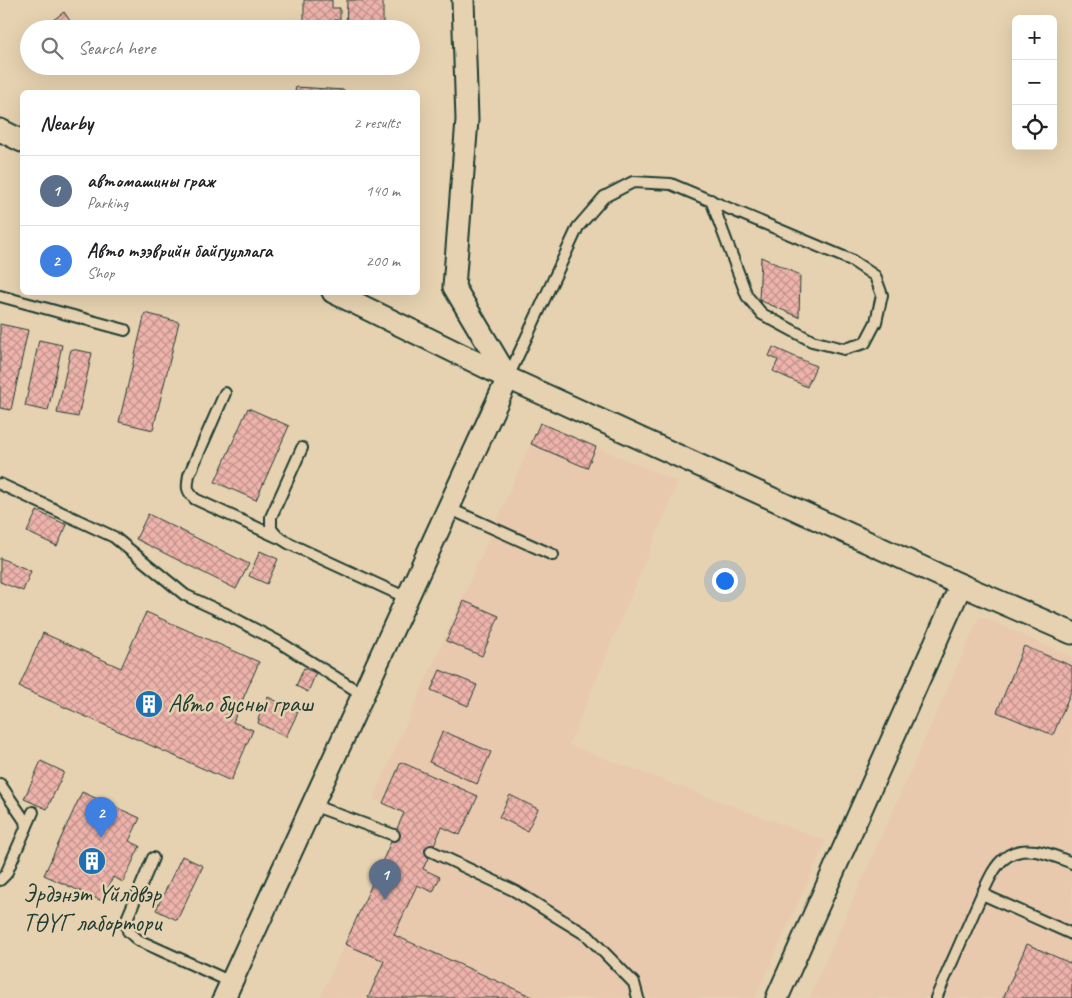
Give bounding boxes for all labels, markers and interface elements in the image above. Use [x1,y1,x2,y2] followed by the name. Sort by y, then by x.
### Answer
[1012,15,1057,150] map controls
[1012,15,1057,60] button: +
[20,20,420,75] search box
[38,34,66,62] icon: search
[78,36,155,60] text: Search here
[1012,60,1057,105] button: −
[1012,105,1057,150] button: locate
[40,110,93,136] text: Nearby
[353,113,400,133] text: 2 results
[87,169,214,193] text: автомашины граж
[52,181,60,201] text: 1
[366,181,400,201] text: 140 m
[87,193,128,213] text: Parking
[87,239,272,263] text: Авто тээврийн байгууллага
[52,251,60,271] text: 2
[366,251,400,271] text: 200 m
[87,263,114,283] text: Shop
[712,568,738,594] your location
[168,688,315,720] place label: Авто бусны граш
[134,689,164,719] building icon: Авто бусны граш
[85,797,117,838] pin: 2
[77,846,107,876] building icon: Эрдэнэт Үйлдвэр ТӨҮГ лабортори
[369,859,401,900] pin: 1
[22,878,163,939] place label: Эрдэнэт Үйлдвэр ТӨҮГ лабортори

